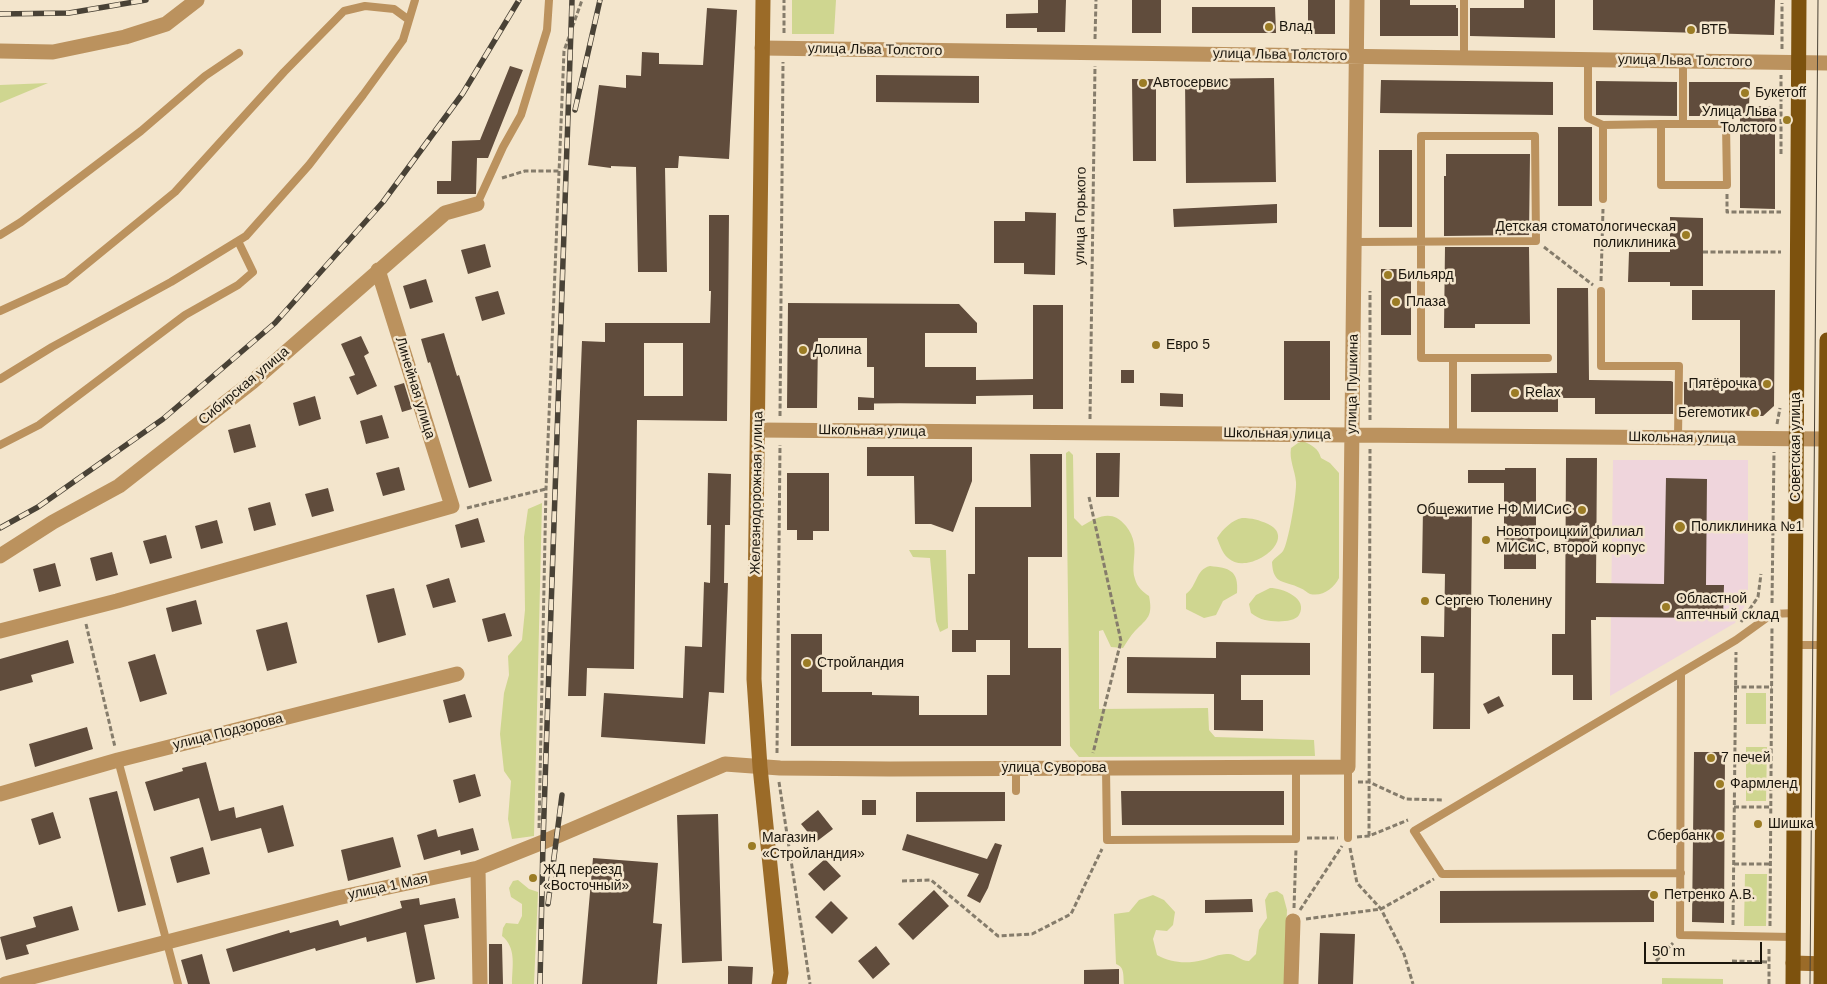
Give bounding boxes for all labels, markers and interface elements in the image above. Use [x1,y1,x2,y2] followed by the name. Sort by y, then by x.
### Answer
[1279,19,1312,35] place label: Влад
[1263,21,1275,33] marker: Влад
[1701,22,1727,38] place label: ВТБ
[1685,24,1697,36] marker: ВТБ
[808,40,942,60] street label: улица Льва Толстого
[1213,45,1347,65] street label: улица Льва Толстого
[1618,51,1752,71] street label: улица Льва Толстого
[1153,75,1228,91] place label: Автосервис
[1137,77,1149,89] marker: Автосервис
[1755,85,1806,101] place label: Букетoff
[1739,87,1751,99] marker: Букетoff
[1702,104,1777,136] place label: Улица Льва Толстого
[1781,114,1793,126] marker: Улица Льва Толстого
[1072,167,1090,265] street label: улица Горького
[1495,219,1676,252] place label: Детская стоматологическая поликлиника
[1680,229,1692,241] marker: Детская стоматологическая поликлиника
[1398,267,1454,283] place label: Бильярд
[1382,269,1394,281] marker: Бильярд
[1406,294,1446,310] place label: Плаза
[1390,296,1402,308] marker: Плаза
[1344,334,1362,434] street label: улица Пушкина
[391,335,439,441] street label: Линейная улица
[1166,337,1210,353] place label: Евро 5
[1150,339,1162,351] marker: Евро 5
[813,342,862,358] place label: Долина
[195,343,293,429] street label: Сибирская улица
[797,344,809,356] marker: Долина
[1688,376,1757,392] place label: Пятёрочка
[1761,378,1773,390] marker: Пятёрочка
[1525,385,1561,401] place label: Relax
[1509,387,1521,399] marker: Relax
[1788,392,1804,502] street label: Советская улица
[1678,405,1745,421] place label: Бегемотик
[1749,407,1761,419] marker: Бегемотик
[747,411,767,575] street label: Железнодорожная улица
[818,422,926,440] street label: Школьная улица
[1223,425,1331,443] street label: Школьная улица
[1628,429,1736,447] street label: Школьная улица
[1417,502,1572,518] place label: Общежитие НФ МИСиС
[1576,504,1588,516] marker: Общежитие НФ МИСиС
[1691,519,1803,535] place label: Поликлиника №1
[1673,520,1687,534] marker: Поликлиника №1
[1496,524,1645,556] place label: Новотроицкий филиал МИСиС, второй корпус
[1480,534,1492,546] marker: Новотроицкий филиал МИСиС, второй корпус
[1676,591,1779,624] place label: Областной аптечный склад
[1435,593,1552,609] place label: Сергею Тюленину
[1419,595,1431,607] marker: Сергею Тюленину
[1660,601,1672,613] marker: Областной аптечный склад
[817,655,904,671] place label: Стройландия
[801,657,813,669] marker: Стройландия
[171,710,285,754] street label: улица Подзорова
[1721,750,1770,766] place label: 7 печей
[1705,752,1717,764] marker: 7 печей
[1001,760,1107,776] street label: улица Суворова
[1730,776,1798,792] place label: Фармленд
[1714,778,1726,790] marker: Фармленд
[1768,816,1814,832] place label: Шишка
[1752,818,1764,830] marker: Шишка
[1647,828,1710,844] place label: Сбербанк
[762,830,865,862] place label: Магазин «Стройландия»
[1714,830,1726,842] marker: Сбербанк
[746,840,758,852] marker: Магазин «Стройландия»
[543,862,629,894] place label: ЖД переезд «Восточный»
[347,870,429,904] street label: улица 1 Мая
[527,872,539,884] marker: ЖД переезд «Восточный»
[1664,887,1756,903] place label: Петренко А.В.
[1648,889,1660,901] marker: Петренко А.В.
[1647,932,1764,964] scale bar
[1652,942,1685,959] text: 50 m

